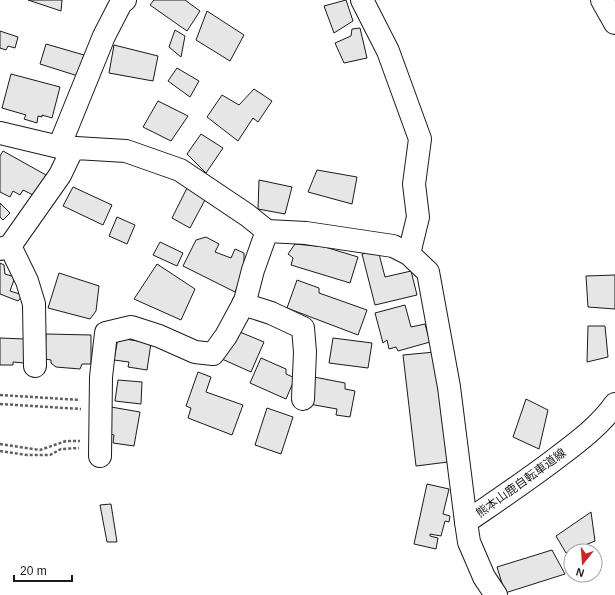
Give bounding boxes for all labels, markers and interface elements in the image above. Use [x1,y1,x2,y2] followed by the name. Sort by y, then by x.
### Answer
[473,446,569,520] street label: 熊本山鹿自転車道線
[563,543,603,583] north arrow
[14,557,72,583] scale bar
[20,564,47,578] text: 20 m
[574,566,586,579] text: N

